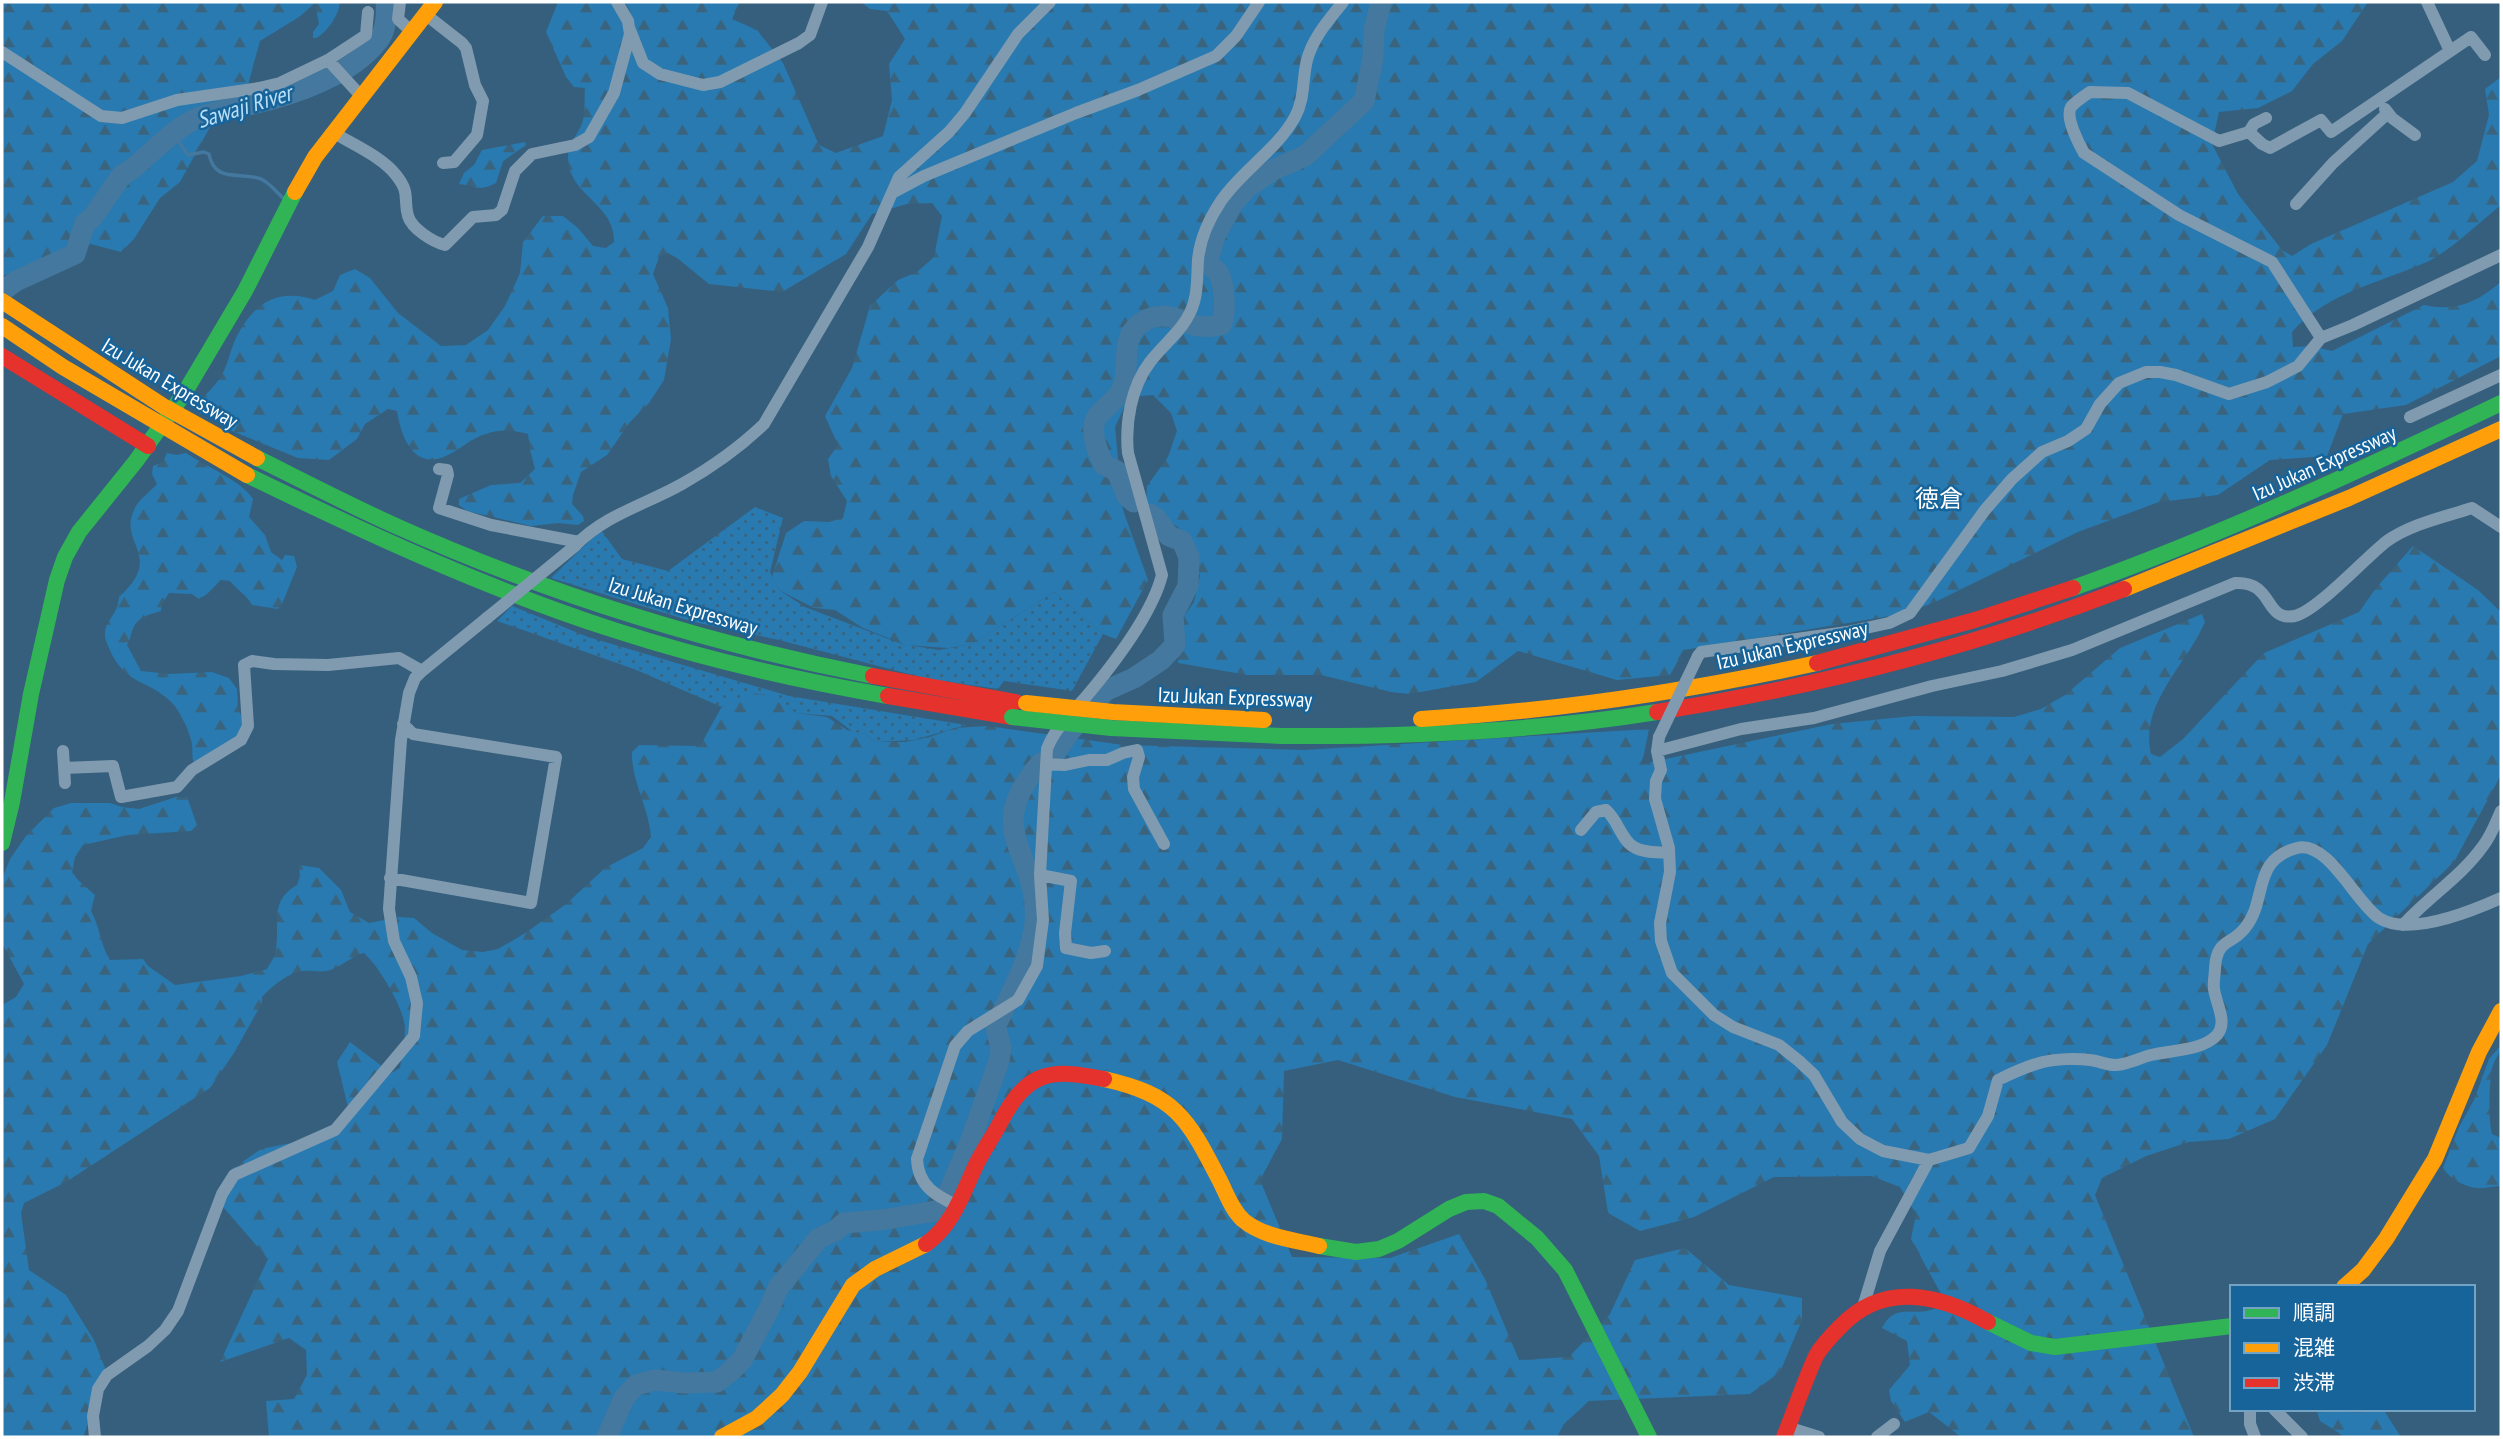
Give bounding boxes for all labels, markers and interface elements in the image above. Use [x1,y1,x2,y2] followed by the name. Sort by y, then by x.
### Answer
[193,77,298,134] water label: Sawaji River
[97,332,243,434] street label: Izu Jukan Expressway
[2248,419,2400,507] street label: Izu Jukan Expressway
[1915,483,1963,514] district label: 徳倉
[605,570,761,642] street label: Izu Jukan Expressway
[1714,614,1870,676] street label: Izu Jukan Expressway
[1157,681,1313,713] street label: Izu Jukan Expressway
[2230,1285,2475,1411] legend
[2293,1299,2335,1326] text: 順調
[2293,1334,2335,1361] text: 混雑
[2293,1369,2335,1396] text: 渋滞

